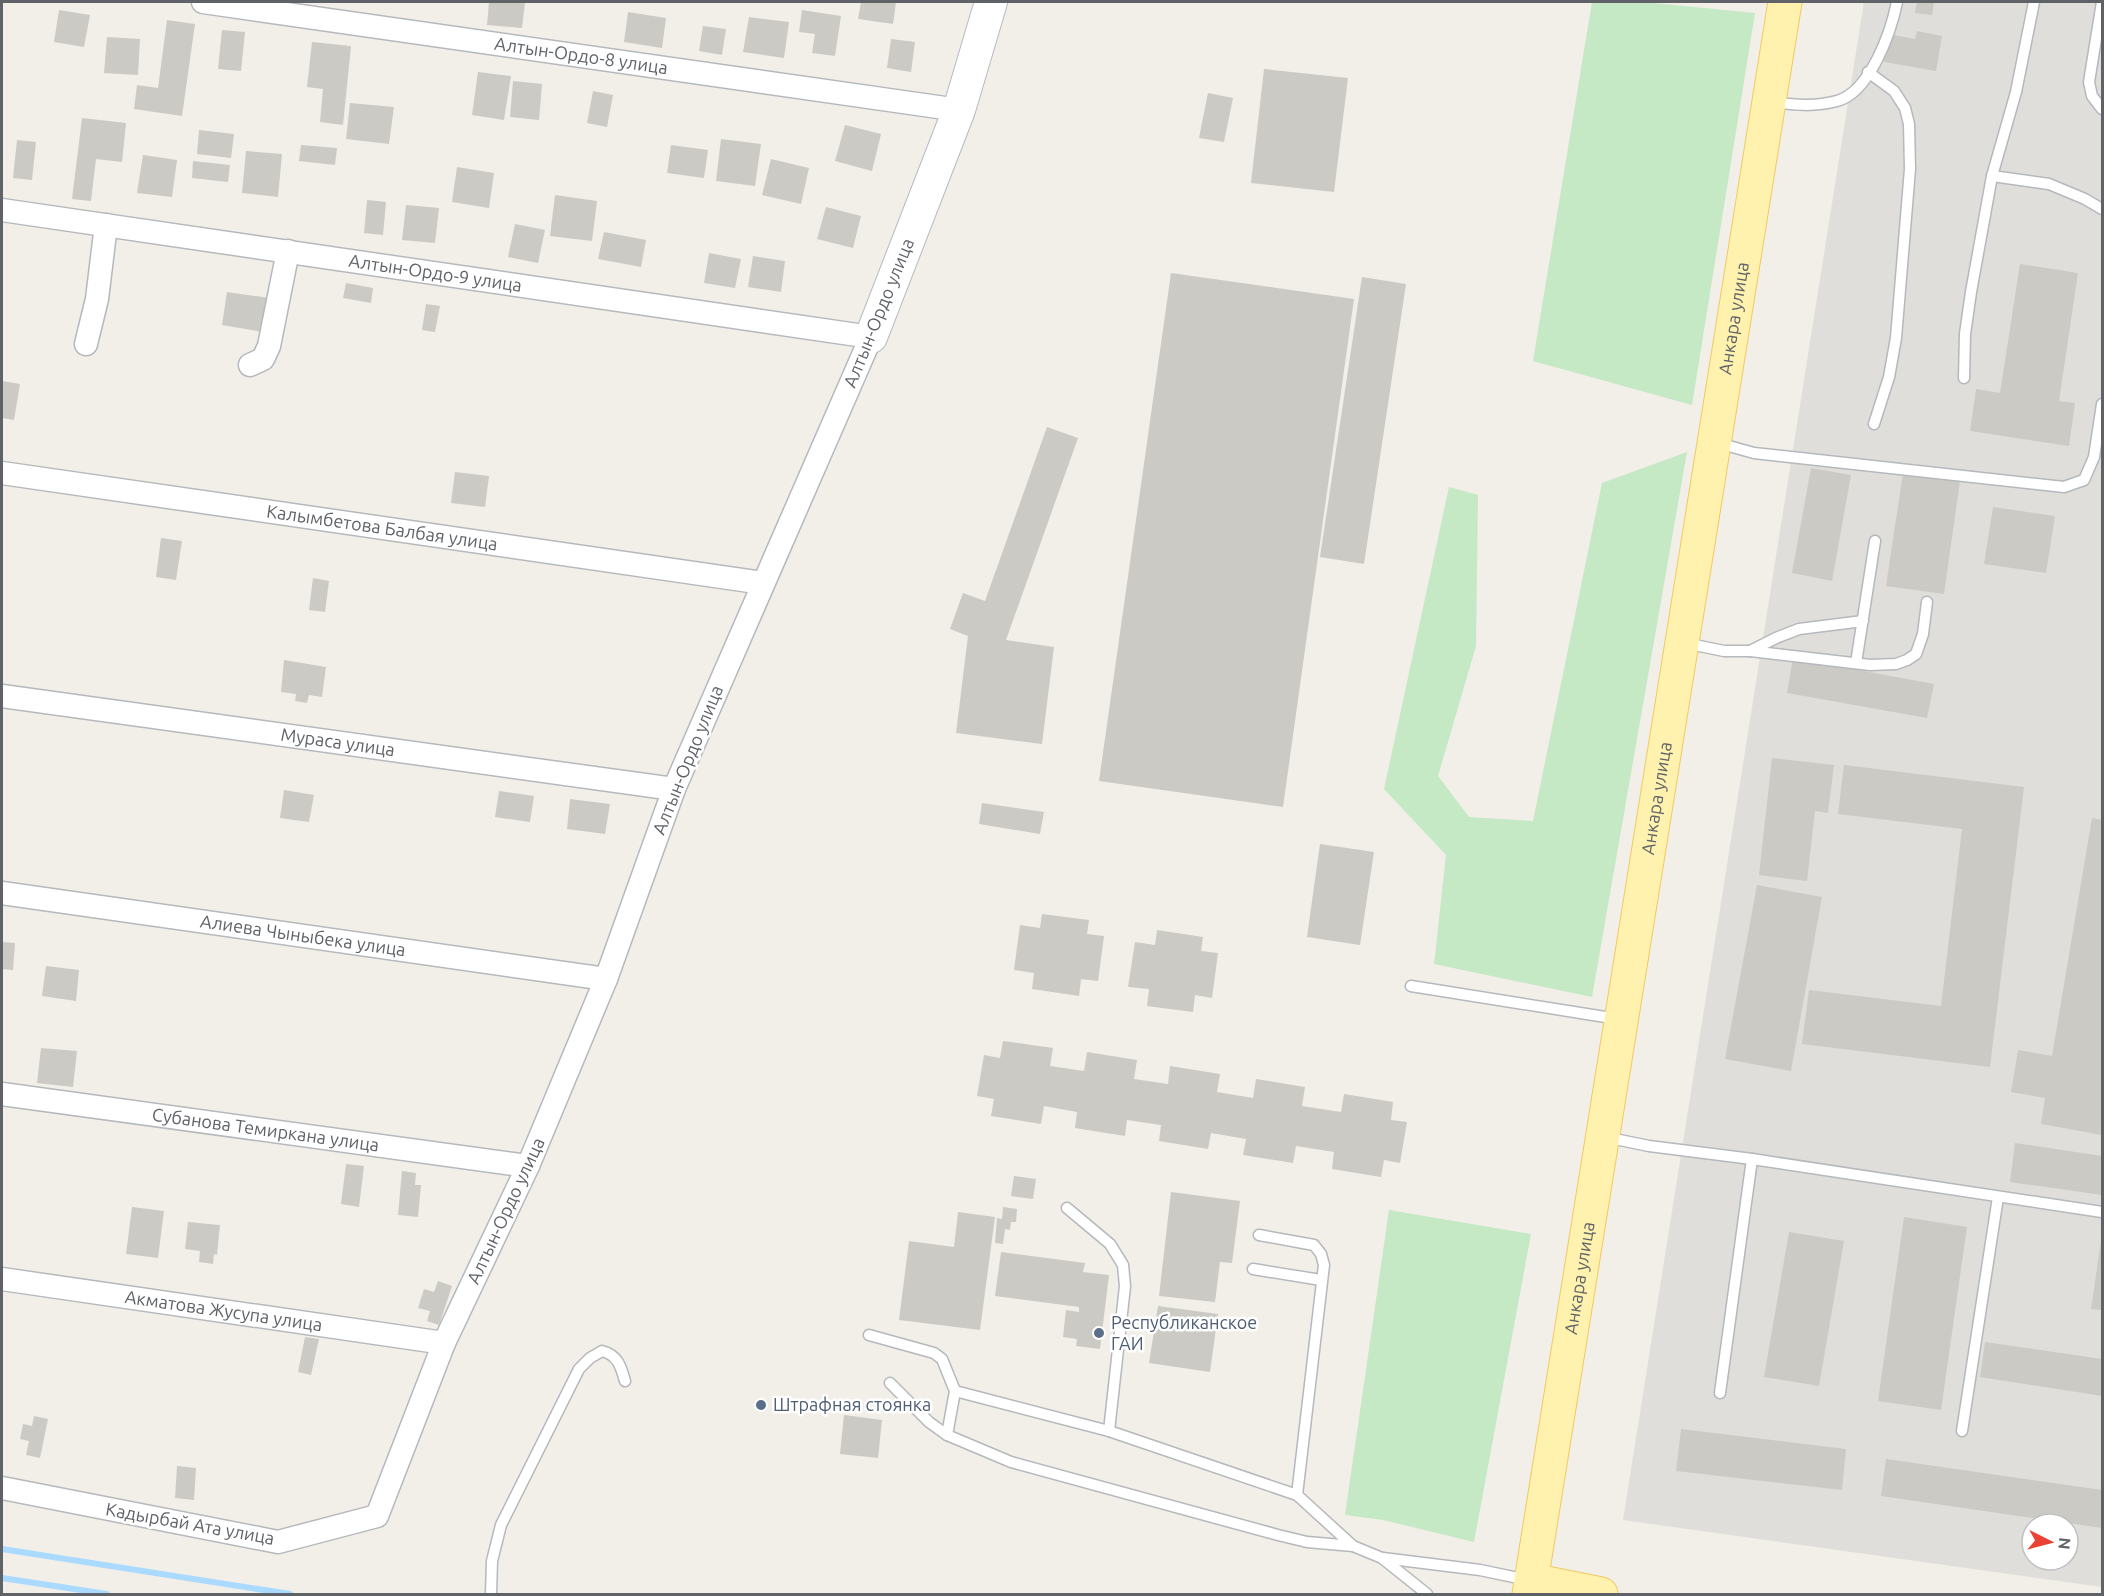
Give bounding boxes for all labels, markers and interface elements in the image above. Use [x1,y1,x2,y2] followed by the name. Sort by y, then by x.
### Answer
[493,33,669,77] street label: Алтын-Ордо-8 улица
[839,235,917,390] street label: Алтын-Ордо улица
[348,250,523,295] street label: Алтын-Ордо-9 улица
[1714,260,1752,376] street label: Анкара улица
[265,500,499,554] street label: Калымбетова Балбая улица
[648,682,726,837] street label: Алтын-Ордо улица
[280,724,396,759] street label: Мураса улица
[1637,740,1675,856] street label: Анкара улица
[199,910,407,959] street label: Алиева Чыныбека улица
[151,1104,381,1155] street label: Субанова Темиркана улица
[462,1134,548,1287] street label: Алтын-Ордо улица
[1560,1220,1598,1336] street label: Анкара улица
[124,1286,324,1334] street label: Акматова Жусупа улица
[1111,1312,1257,1353] place label: Республиканское ГАИ
[1092,1326,1106,1340] marker: Республиканское ГАИ
[773,1394,931,1414] place label: Штрафная стоянка
[754,1398,768,1412] marker: Штрафная стоянка
[104,1498,276,1548] street label: Кадырбай Ата улица
[2020,1512,2080,1572] north arrow
[2055,1537,2074,1550] text: N

